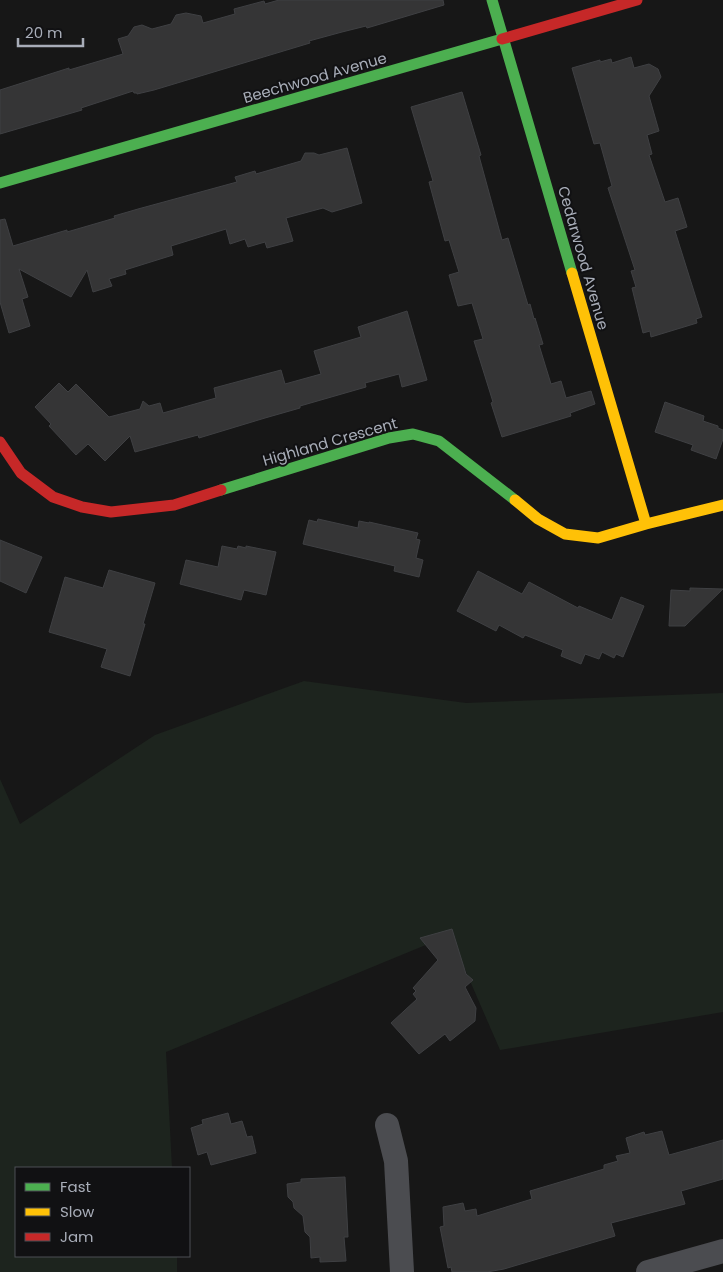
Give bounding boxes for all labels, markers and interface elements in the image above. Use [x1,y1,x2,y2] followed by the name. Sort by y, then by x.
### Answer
[18,15,82,47] scale bar
[25,22,63,43] text: 20 m
[241,47,389,108] street label: Beechwood Avenue
[553,183,614,332] street label: Cedarwood Avenue
[260,412,400,471] street label: Highland Crescent
[15,1167,190,1257] legend
[60,1176,91,1197] text: Fast
[60,1201,95,1222] text: Slow
[60,1226,94,1247] text: Jam

